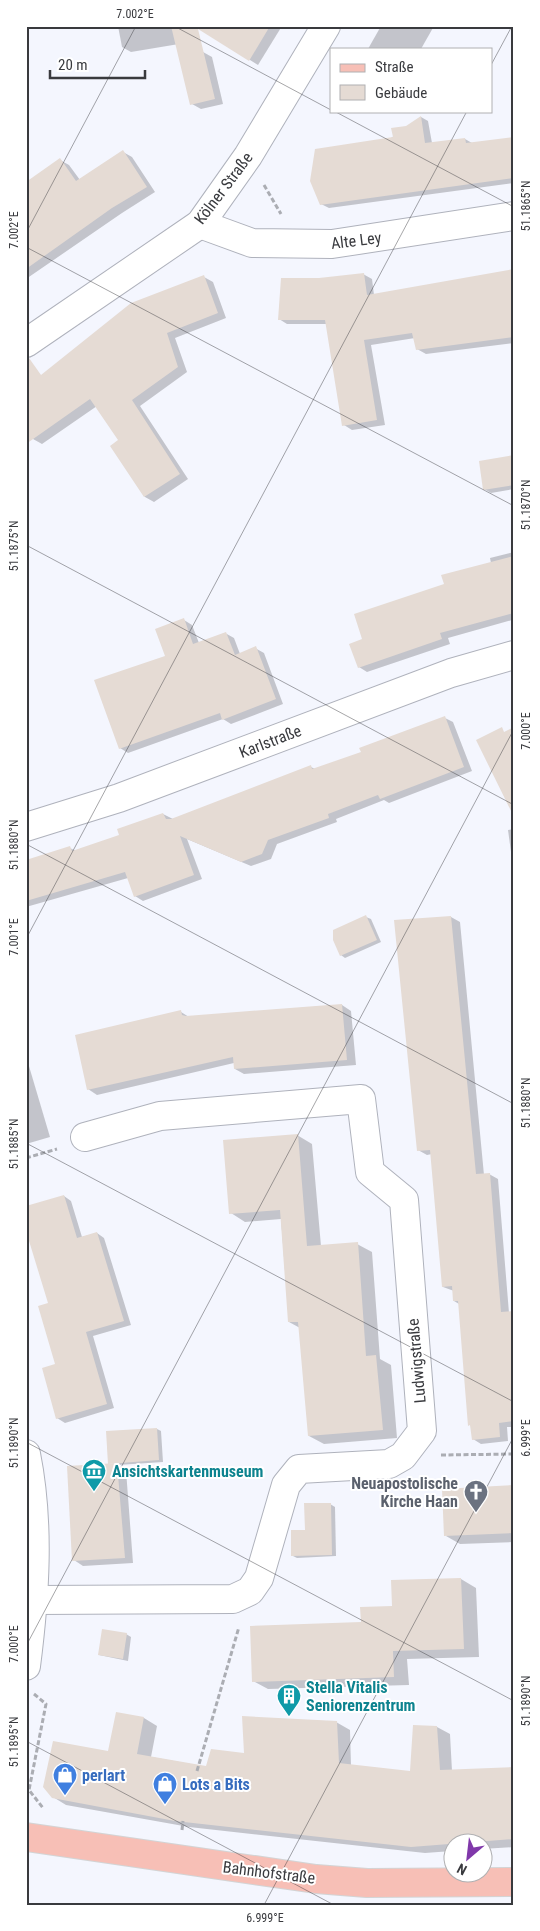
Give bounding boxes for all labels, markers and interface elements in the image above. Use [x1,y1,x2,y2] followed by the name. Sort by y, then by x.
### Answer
[116,7,154,21] text: 7.002°E
[50,48,145,80] scale bar
[330,48,492,112] legend
[58,56,88,74] text: 20 m
[375,58,414,76] text: Straße
[375,84,427,102] text: Gebäude
[190,149,257,228] street label: Kölner Straße
[519,181,533,231] text: 51.1865°N
[7,211,21,249] text: 7.002°E
[330,228,383,253] street label: Alte Ley
[519,480,533,530] text: 51.1870°N
[7,521,21,571] text: 51.1875°N
[519,712,533,750] text: 7.000°E
[236,721,304,762] street label: Karlstraße
[7,820,21,870] text: 51.1880°N
[7,918,21,956] text: 7.001°E
[519,1078,533,1128] text: 51.1880°N
[7,1119,21,1169] text: 51.1885°N
[403,1318,430,1404] street label: Ludwigstraße
[7,1418,21,1468] text: 51.1890°N
[519,1419,533,1457] text: 6.999°E
[81,1458,107,1492] museum icon: Ansichtskartenmuseum
[112,1462,264,1481] place label: Ansichtskartenmuseum
[351,1474,458,1511] place label: Neuapostolische Kirche Haan
[463,1479,489,1513] church icon: Neuapostolische Kirche Haan
[7,1625,21,1663] text: 7.000°E
[519,1676,533,1726] text: 51.1890°N
[306,1678,416,1715] place label: Stella Vitalis Seniorenzentrum
[276,1683,302,1717] building icon: Stella Vitalis Seniorenzentrum
[7,1717,21,1767] text: 51.1895°N
[52,1762,78,1796] shop icon: perlart
[82,1766,125,1785] place label: perlart
[152,1771,178,1805] shop icon: Lots a Bits
[182,1775,250,1794] place label: Lots a Bits
[442,1834,492,1884] north arrow
[222,1857,316,1888] street label: Bahnhofstraße
[454,1860,469,1879] text: N
[246,1911,284,1925] text: 6.999°E

